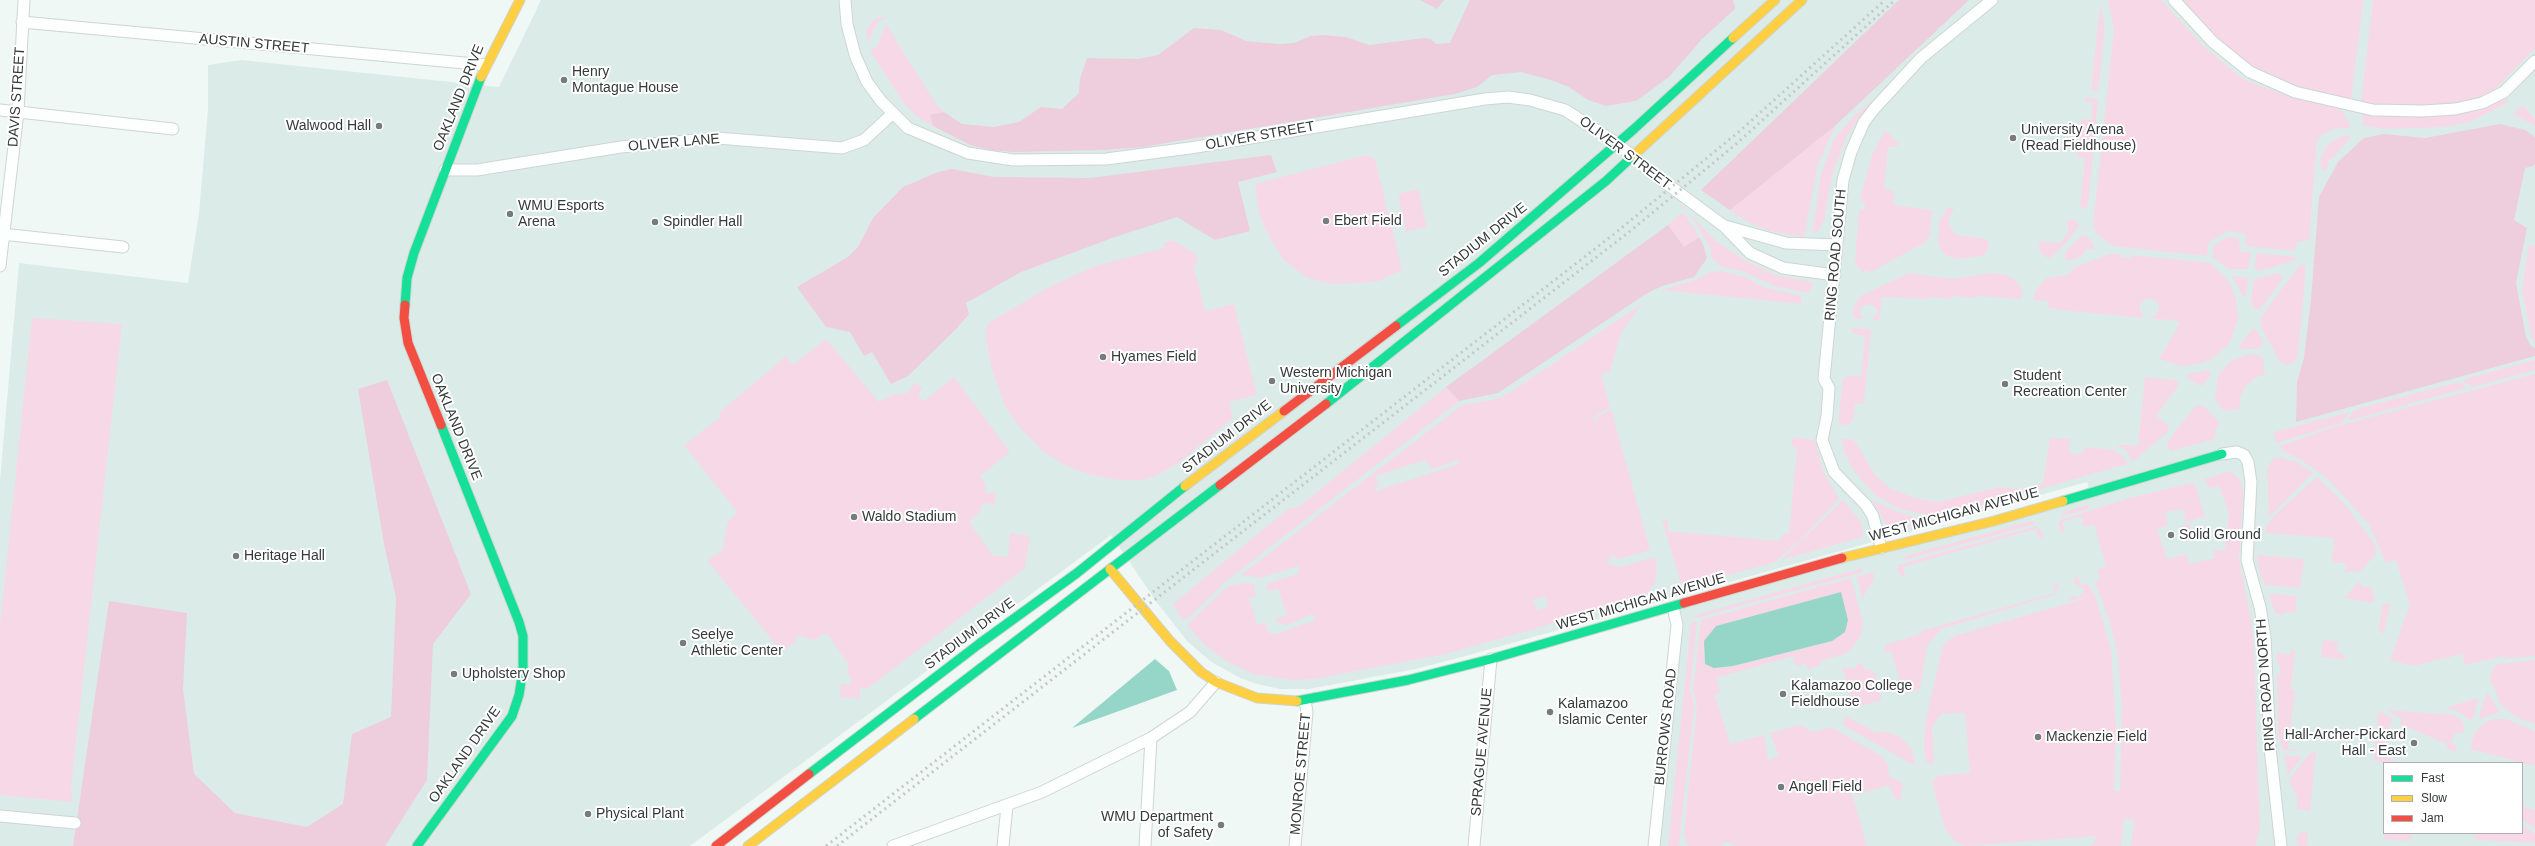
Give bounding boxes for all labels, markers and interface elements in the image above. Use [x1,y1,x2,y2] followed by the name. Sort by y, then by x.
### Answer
[198,31,310,57] street label: AUSTIN STREET
[430,42,488,154] street label: OAKLAND DRIVE
[5,46,29,148] street label: DAVIS STREET
[572,64,679,96] place label: Henry Montague House
[559,75,569,85] marker: Henry Montague House
[1576,113,1674,193] street label: OLIVER STREET
[286,118,371,134] place label: Walwood Hall
[1204,118,1316,154] street label: OLIVER STREET
[374,121,384,131] marker: Walwood Hall
[2021,122,2136,154] place label: University Arena (Read Fieldhouse)
[628,131,720,155] street label: OLIVER LANE
[2008,133,2018,143] marker: University Arena (Read Fieldhouse)
[1822,188,1850,322] street label: RING ROAD SOUTH
[518,198,604,230] place label: WMU Esports Arena
[1436,199,1530,281] street label: STADIUM DRIVE
[505,209,515,219] marker: WMU Esports Arena
[1334,213,1402,229] place label: Ebert Field
[663,214,742,230] place label: Spindler Hall
[1321,216,1331,226] marker: Ebert Field
[650,217,660,227] marker: Spindler Hall
[1111,349,1197,365] place label: Hyames Field
[1098,352,1108,362] marker: Hyames Field
[1280,365,1392,398] place label: Western Michigan University
[2013,368,2127,400] place label: Student Recreation Center
[427,371,485,483] street label: OAKLAND DRIVE
[1267,376,1277,386] marker: Western Michigan University
[2000,379,2010,389] marker: Student Recreation Center
[1179,397,1275,477] street label: STADIUM DRIVE
[1867,484,2041,546] street label: WEST MICHIGAN AVENUE
[862,509,956,525] place label: Waldo Stadium
[849,512,859,522] marker: Waldo Stadium
[2179,527,2261,543] place label: Solid Ground
[2166,530,2176,540] marker: Solid Ground
[244,548,325,564] place label: Heritage Hall
[231,551,241,561] marker: Heritage Hall
[1555,570,1727,634] street label: WEST MICHIGAN AVENUE
[922,595,1018,673] street label: STADIUM DRIVE
[2253,618,2279,752] street label: RING ROAD NORTH
[691,627,783,660] place label: Seelye Athletic Center
[678,638,688,648] marker: Seelye Athletic Center
[462,666,566,682] place label: Upholstery Shop
[1652,668,1680,786] street label: BURROWS ROAD
[449,669,459,679] marker: Upholstery Shop
[1791,678,1912,710] place label: Kalamazoo College Fieldhouse
[1468,687,1496,817] street label: SPRAGUE AVENUE
[1778,689,1788,699] marker: Kalamazoo College Fieldhouse
[1558,696,1647,728] place label: Kalamazoo Islamic Center
[426,704,504,806] street label: OAKLAND DRIVE
[1545,707,1555,717] marker: Kalamazoo Islamic Center
[1287,712,1315,836] street label: MONROE STREET
[2285,727,2406,760] place label: Hall-Archer-Pickard Hall - East
[2046,729,2147,745] place label: Mackenzie Field
[2033,732,2043,742] marker: Mackenzie Field
[2409,738,2419,748] marker: Hall-Archer-Pickard Hall - East
[2383,762,2523,834] legend
[2421,771,2444,785] text: Fast
[1789,779,1862,795] place label: Angell Field
[1776,782,1786,792] marker: Angell Field
[2421,791,2447,805] text: Slow
[596,806,684,822] place label: Physical Plant
[583,809,593,819] marker: Physical Plant
[1101,809,1213,842] place label: WMU Department of Safety
[2421,811,2444,825] text: Jam
[1216,820,1226,830] marker: WMU Department of Safety

